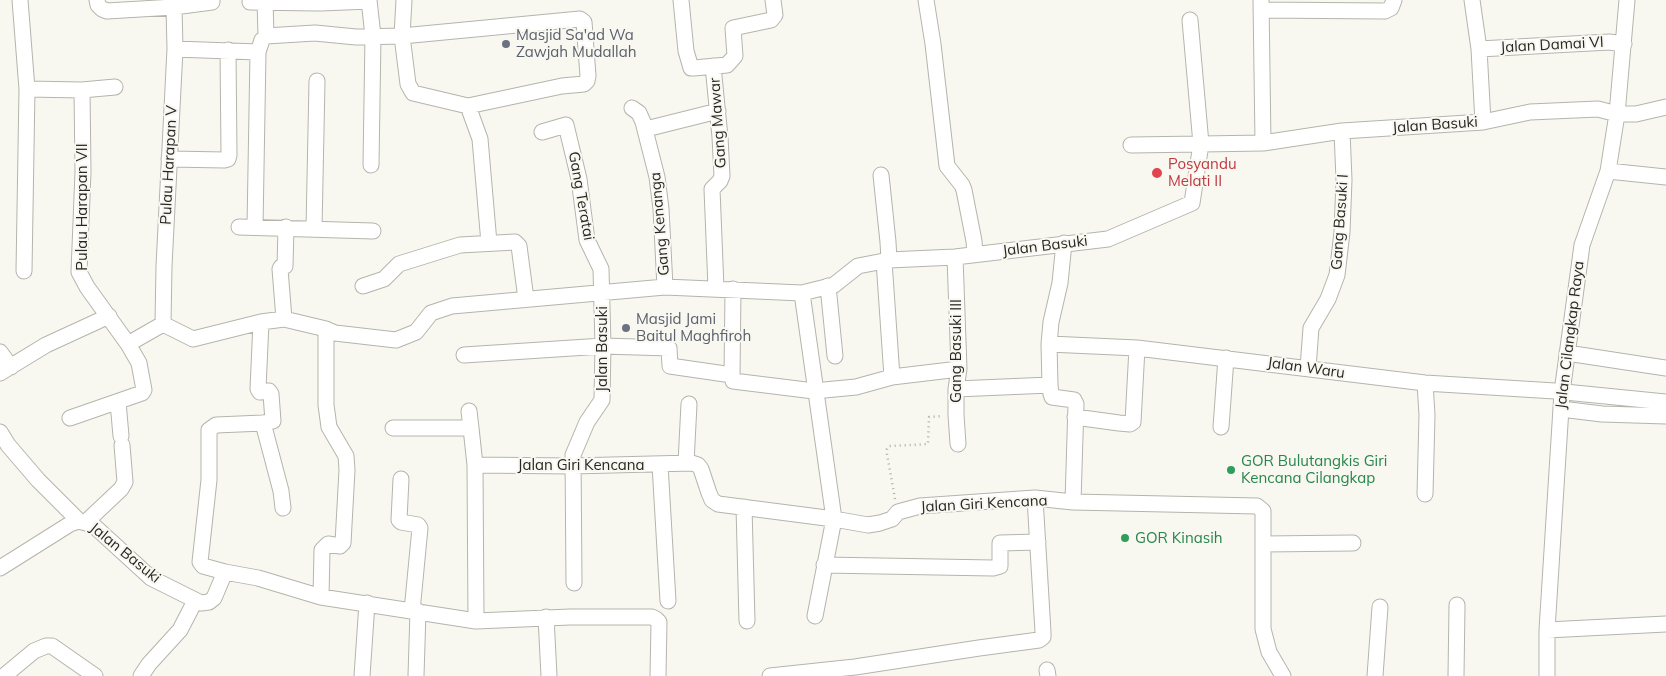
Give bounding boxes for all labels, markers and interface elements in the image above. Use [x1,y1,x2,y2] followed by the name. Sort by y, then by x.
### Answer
[516,26,636,61] place label: Masjid Sa'ad Wa Zawjah Mudallah
[1500,33,1604,57] street label: Jalan Damai VI
[500,38,512,50] marker: Masjid Sa'ad Wa Zawjah Mudallah
[706,77,730,169] street label: Gang Mawar
[157,105,181,225] street label: Pulau Harapan V
[1392,113,1478,137] street label: Jalan Basuki
[73,143,91,271] street label: Pulau Harapan VII
[564,150,598,242] street label: Gang Teratai
[1168,155,1237,190] place label: Posyandu Melati II
[1150,166,1164,180] marker: Posyandu Melati II
[647,171,673,277] street label: Gang Kenanga
[1328,173,1352,271] street label: Gang Basuki I
[1001,232,1089,260] street label: Jalan Basuki
[1552,260,1588,410] street label: Jalan Cilangkap Raya
[947,299,965,403] street label: Gang Basuki III
[593,306,611,392] street label: Jalan Basuki
[636,310,751,345] place label: Masjid Jami Baitul Maghfiroh
[620,322,632,334] marker: Masjid Jami Baitul Maghfiroh
[1266,354,1346,382] street label: Jalan Waru
[1241,452,1387,487] place label: GOR Bulutangkis Giri Kencana Cilangkap
[517,456,645,474] street label: Jalan Giri Kencana
[1225,464,1237,476] marker: GOR Bulutangkis Giri Kencana Cilangkap
[920,492,1048,516] street label: Jalan Giri Kencana
[86,519,164,587] street label: Jalan Basuki
[1135,529,1223,547] place label: GOR Kinasih
[1119,532,1131,544] marker: GOR Kinasih

